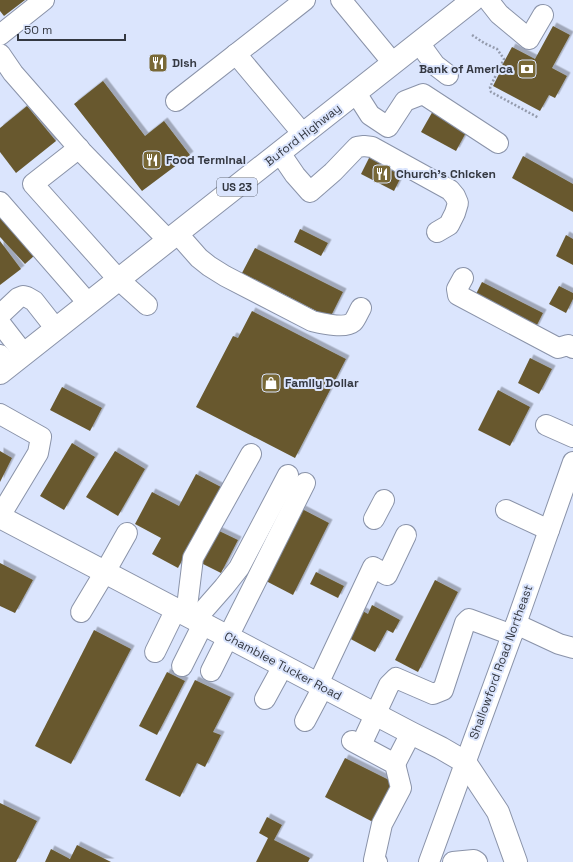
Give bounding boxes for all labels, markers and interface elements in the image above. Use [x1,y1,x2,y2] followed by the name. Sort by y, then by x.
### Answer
[18,16,125,42] scale bar
[24,22,52,38] text: 50 m
[147,52,169,74] restaurant icon: Dish
[172,55,197,71] place label: Dish
[516,58,538,80] bank icon: Bank of America
[419,61,513,77] place label: Bank of America
[262,100,344,170] street label: Buford Highway
[141,149,163,171] restaurant icon: Food Terminal
[166,152,246,168] place label: Food Terminal
[371,163,393,185] restaurant icon: Church's Chicken
[396,166,496,182] place label: Church's Chicken
[217,178,257,196] road number: US 23
[260,372,282,394] shop icon: Family Dollar
[285,375,359,391] place label: Family Dollar
[466,583,536,741] street label: Shallowford Road Northeast
[221,628,345,704] street label: Chamblee Tucker Road

